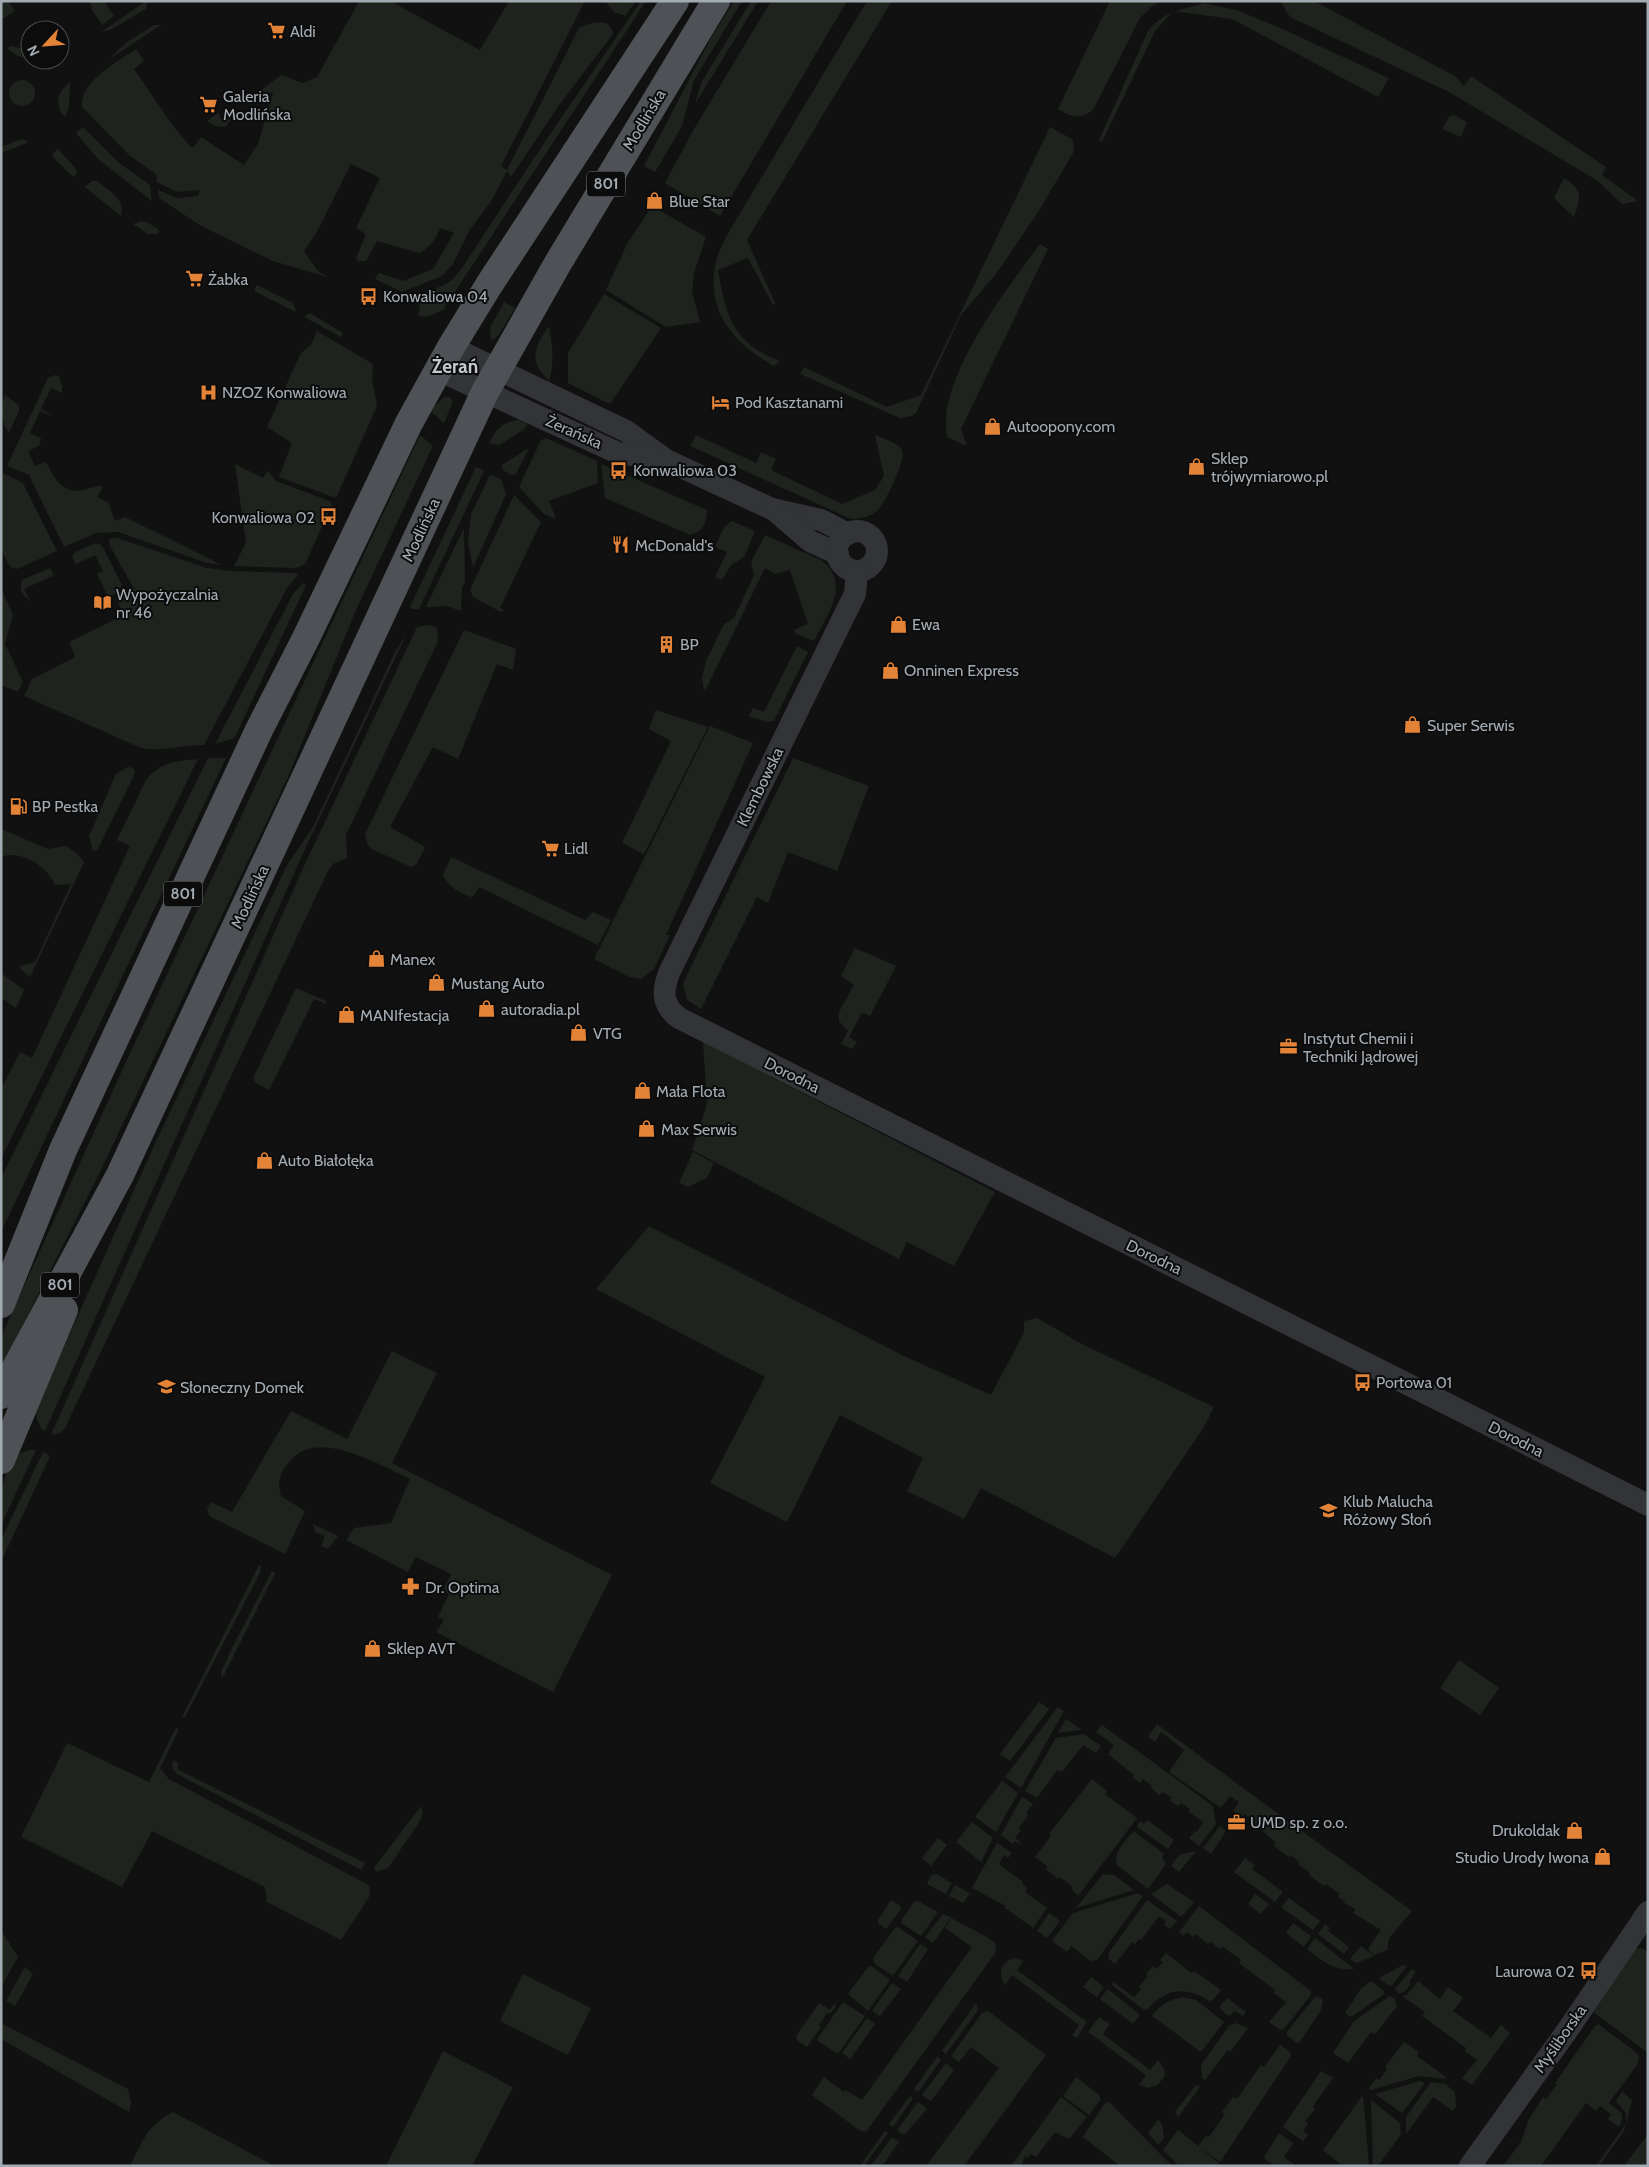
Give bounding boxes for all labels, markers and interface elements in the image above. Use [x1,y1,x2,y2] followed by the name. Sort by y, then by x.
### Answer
[20,20,70,70] north arrow
[266,21,286,41] supermarket icon: Aldi
[290,22,316,41] place label: Aldi
[23,42,44,59] text: N
[618,86,670,154] street label: Modlińska
[223,87,291,124] place label: Galeria Modlińska
[199,95,219,115] supermarket icon: Galeria Modlińska
[587,172,625,196] road number: 801
[645,191,665,211] shop icon: Blue Star
[669,192,731,211] place label: Blue Star
[184,269,204,289] supermarket icon: Żabka
[208,270,248,289] place label: Żabka
[359,286,379,306] bus stop icon: Konwaliowa 04
[383,287,487,306] place label: Konwaliowa 04
[432,355,478,378] district label: Żerań
[198,382,218,402] hospital icon: NZOZ Konwaliowa
[222,383,347,402] place label: NZOZ Konwaliowa
[711,392,731,412] hotel icon: Pod Kasztanami
[735,393,843,412] place label: Pod Kasztanami
[543,411,606,453] street label: Żerańska
[983,416,1003,436] shop icon: Autoopony.com
[1007,417,1115,436] place label: Autoopony.com
[1211,449,1328,486] place label: Sklep trójwymiarowo.pl
[1187,457,1207,477] shop icon: Sklep trójwymiarowo.pl
[609,460,629,480] bus stop icon: Konwaliowa 03
[633,461,737,480] place label: Konwaliowa 03
[398,495,444,565] street label: Modlińska
[319,507,339,527] bus stop icon: Konwaliowa 02
[211,508,315,527] place label: Konwaliowa 02
[611,535,631,555] restaurant icon: McDonald's
[635,536,714,555] place label: McDonald's
[116,585,219,622] place label: Wypożyczalnia nr 46
[92,593,112,613] library icon: Wypożyczalnia nr 46
[888,614,908,634] shop icon: Ewa
[912,615,940,634] place label: Ewa
[656,634,676,654] building icon: BP
[680,635,699,654] place label: BP
[880,660,900,680] shop icon: Onninen Express
[904,661,1019,680] place label: Onninen Express
[1403,715,1423,735] shop icon: Super Serwis
[1427,716,1515,735] place label: Super Serwis
[733,744,787,830] street label: Klembowska
[8,796,28,816] fuel station icon: BP Pestka
[32,797,99,816] place label: BP Pestka
[540,838,560,858] supermarket icon: Lidl
[564,839,588,858] place label: Lidl
[227,862,273,932] street label: Modlińska
[164,882,202,906] road number: 801
[366,949,386,969] shop icon: Manex
[390,950,436,969] place label: Manex
[427,973,447,993] shop icon: Mustang Auto
[451,974,545,993] place label: Mustang Auto
[477,999,497,1019] shop icon: autoradia.pl
[501,1000,580,1019] place label: autoradia.pl
[336,1005,356,1025] shop icon: MANIfestacja
[360,1006,450,1025] place label: MANIfestacja
[569,1023,589,1043] shop icon: VTG
[593,1024,622,1043] place label: VTG
[1303,1029,1418,1066] place label: Instytut Chemii i Techniki Jądrowej
[1279,1037,1299,1057] office icon: Instytut Chemii i Techniki Jądrowej
[761,1053,823,1097] street label: Dorodna
[632,1081,652,1101] shop icon: Mała Flota
[656,1082,726,1101] place label: Mała Flota
[637,1119,657,1139] shop icon: Max Serwis
[661,1120,737,1139] place label: Max Serwis
[254,1150,274,1170] shop icon: Auto Białołęka
[278,1151,374,1170] place label: Auto Białołęka
[1123,1235,1185,1279] street label: Dorodna
[41,1272,79,1298] road number: 801
[1352,1372,1372,1392] bus stop icon: Portowa 01
[1376,1373,1452,1392] place label: Portowa 01
[156,1377,176,1397] school or university icon: Słoneczny Domek
[180,1378,305,1397] place label: Słoneczny Domek
[1485,1417,1547,1461] street label: Dorodna
[1343,1492,1433,1529] place label: Klub Malucha Różowy Słoń
[1319,1500,1339,1520] school or university icon: Klub Malucha Różowy Słoń
[401,1577,421,1597] pharmacy icon: Dr. Optima
[425,1578,500,1597] place label: Dr. Optima
[363,1638,383,1658] shop icon: Sklep AVT
[387,1639,456,1658] place label: Sklep AVT
[1226,1812,1246,1832] office icon: UMD sp. z o.o.
[1250,1813,1347,1832] place label: UMD sp. z o.o.
[1564,1820,1584,1840] shop icon: Drukoldak
[1492,1821,1561,1840] place label: Drukoldak
[1593,1847,1613,1867] shop icon: Studio Urody Iwona
[1455,1848,1589,1867] place label: Studio Urody Iwona
[1579,1961,1599,1981] bus stop icon: Laurowa 02
[1495,1962,1575,1981] place label: Laurowa 02
[1530,2001,1591,2077] street label: Myśliborska

